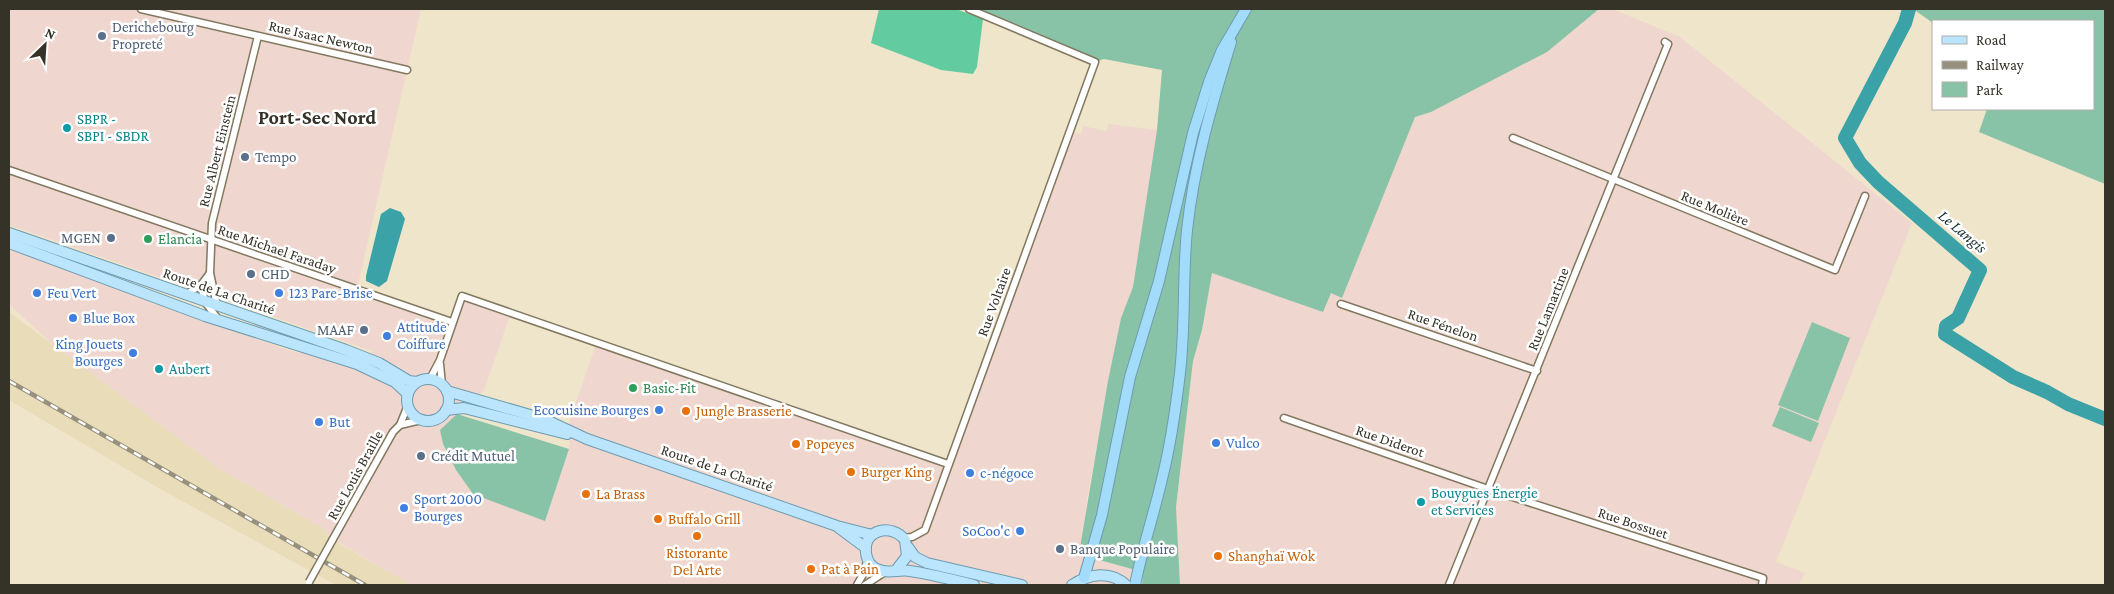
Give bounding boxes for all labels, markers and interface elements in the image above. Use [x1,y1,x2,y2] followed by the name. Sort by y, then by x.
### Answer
[267,17,375,57] street label: Rue Isaac Newton
[112,19,194,53] place label: Derichebourg Propreté
[20,20,70,70] north arrow
[1932,20,2094,110] legend
[43,24,59,43] text: N
[96,30,108,42] marker: Derichebourg Propreté
[1976,32,2007,48] text: Road
[1976,57,2024,74] text: Railway
[1976,82,2003,98] text: Park
[195,93,239,209] street label: Rue Albert Einstein
[258,106,376,128] district label: Port-Sec Nord
[77,111,150,144] place label: SBPR - SBPI - SBDR
[61,122,73,134] marker: SBPR - SBPI - SBDR
[255,149,297,166] place label: Tempo
[239,151,251,163] marker: Tempo
[1679,187,1751,229] street label: Rue Molière
[1935,207,1990,257] water label: Le Langis
[215,221,338,278] street label: Rue Michael Faraday
[61,230,101,246] place label: MGEN
[158,231,202,247] place label: Elancia
[105,232,117,244] marker: MGEN
[142,233,154,245] marker: Elancia
[161,264,277,318] street label: Route de La Charité
[974,265,1014,339] street label: Rue Voltaire
[1524,265,1572,353] street label: Rue Lamartine
[261,266,290,282] place label: CHD
[245,268,257,280] marker: CHD
[47,285,97,301] place label: Feu Vert
[289,285,373,301] place label: 123 Pare-Brise
[31,287,43,299] marker: Feu Vert
[273,287,285,299] marker: 123 Pare-Brise
[1406,306,1480,344] street label: Rue Fénelon
[83,310,135,326] place label: Blue Box
[67,312,79,324] marker: Blue Box
[397,319,447,352] place label: Attitude Coiffure
[317,322,355,338] place label: MAAF
[358,324,370,336] marker: MAAF
[381,330,393,342] marker: Attitude Coiffure
[55,336,123,370] place label: King Jouets Bourges
[127,347,139,359] marker: King Jouets Bourges
[169,361,211,377] place label: Aubert
[153,363,165,375] marker: Aubert
[643,380,697,396] place label: Basic-Fit
[627,382,639,394] marker: Basic-Fit
[534,402,649,419] place label: Ecocuisine Bourges
[694,403,792,420] place label: Jungle Brasserie
[653,404,665,416] marker: Ecocuisine Bourges
[680,405,692,417] marker: Jungle Brasserie
[329,414,351,430] place label: But
[313,416,325,428] marker: But
[1354,422,1427,461] street label: Rue Diderot
[324,427,386,522] street label: Rue Louis Braille
[1226,435,1260,451] place label: Vulco
[806,436,854,453] place label: Popeyes
[1210,437,1222,449] marker: Vulco
[790,438,802,450] marker: Popeyes
[659,441,775,495] street label: Route de La Charité
[431,448,515,464] place label: Crédit Mutuel
[415,450,427,462] marker: Crédit Mutuel
[861,464,932,481] place label: Burger King
[980,465,1034,482] place label: c-négoce
[845,466,857,478] marker: Burger King
[964,467,976,479] marker: c-négoce
[1431,485,1538,518] place label: Bouygues Énergie et Services
[596,486,645,502] place label: La Brass
[580,488,592,500] marker: La Brass
[414,491,482,525] place label: Sport 2000 Bourges
[1415,496,1427,508] marker: Bouygues Énergie et Services
[398,502,410,514] marker: Sport 2000 Bourges
[1596,504,1671,542] street label: Rue Bossuet
[668,511,741,527] place label: Buffalo Grill
[652,513,664,525] marker: Buffalo Grill
[962,523,1011,539] place label: SoCoo'c
[1014,525,1026,537] marker: SoCoo'c
[691,530,703,542] marker: Ristorante Del Arte
[1070,541,1176,558] place label: Banque Populaire
[1054,543,1066,555] marker: Banque Populaire
[666,545,728,578] place label: Ristorante Del Arte
[1228,548,1316,565] place label: Shanghaï Wok
[1212,550,1224,562] marker: Shanghaï Wok
[821,561,879,577] place label: Pat à Pain
[805,563,817,575] marker: Pat à Pain

